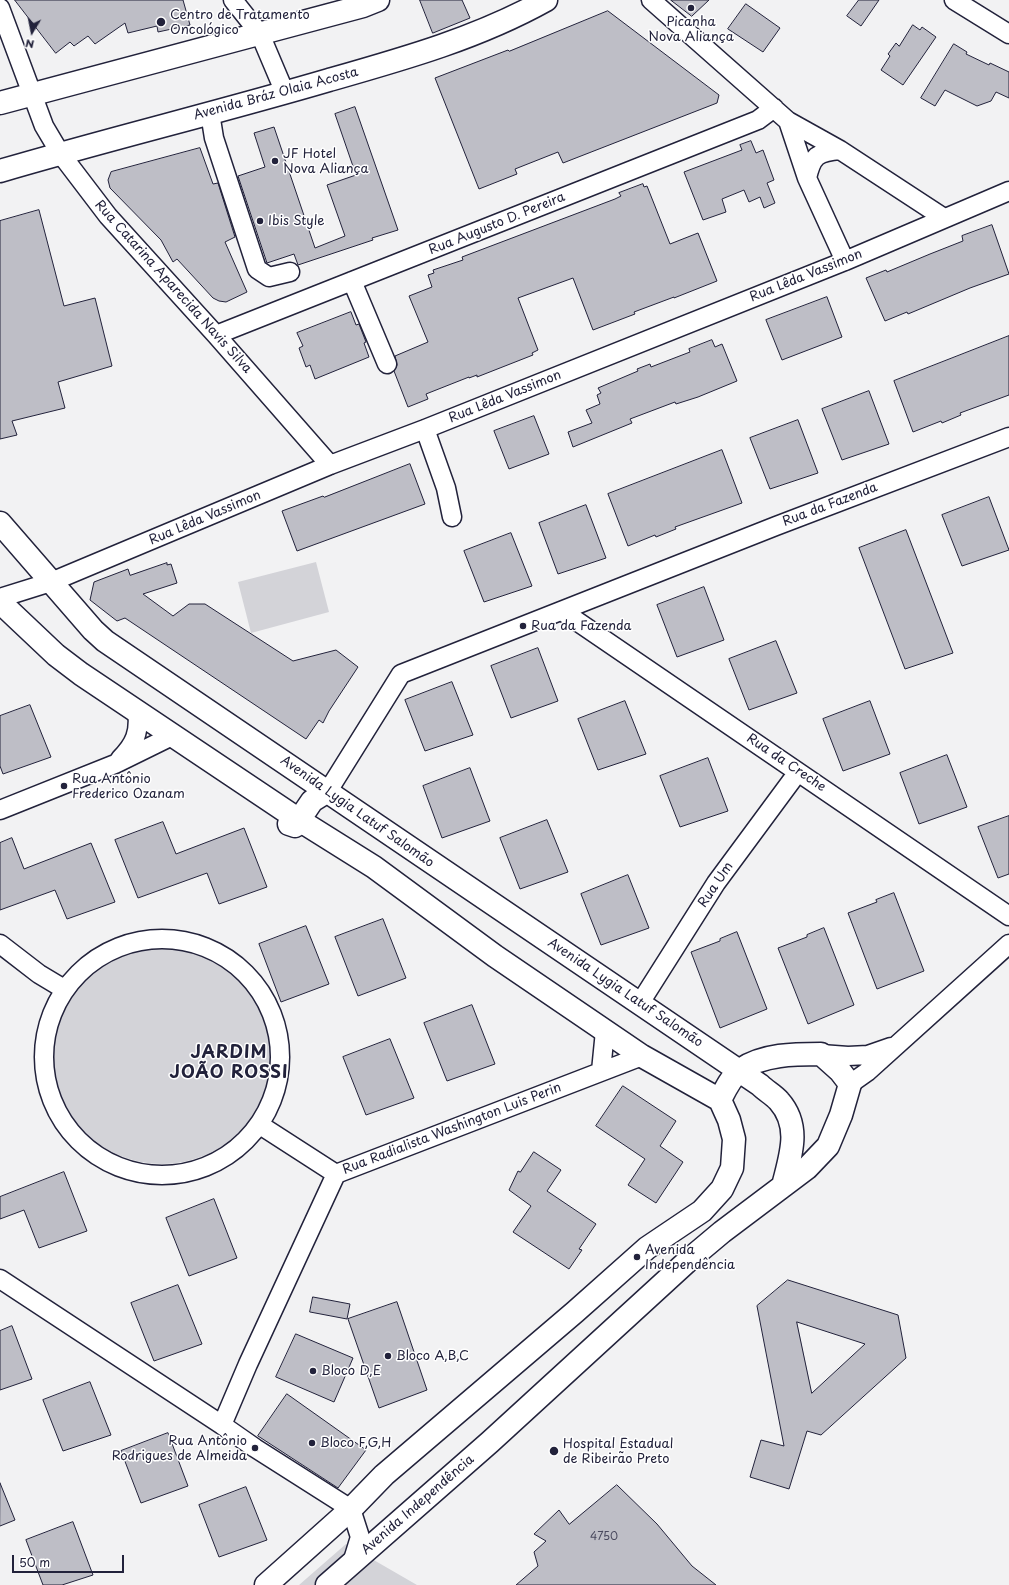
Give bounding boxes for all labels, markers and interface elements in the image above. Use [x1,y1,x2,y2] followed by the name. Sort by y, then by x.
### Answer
[686,3,696,13] marker: Picanha Nova Aliança
[170,7,310,38] place label: Centro de Tratamento Oncológico
[12,12,52,52] north arrow
[648,14,734,45] place label: Picanha Nova Aliança
[155,16,167,28] marker: Centro de Tratamento Oncológico
[24,35,36,53] text: N
[192,65,360,123] street label: Avenida Bráz Olaia Acosta
[283,146,368,177] place label: JF Hotel Nova Aliança
[270,156,280,166] marker: JF Hotel Nova Aliança
[427,189,567,259] street label: Rua Augusto D. Pereira
[91,197,255,377] street label: Rua Catarina Aparecida Navis Silva
[268,213,325,229] place label: Ibis Style
[255,216,265,226] marker: Ibis Style
[747,246,865,306] street label: Rua Lêda Vassimon
[446,367,564,427] street label: Rua Lêda Vassimon
[780,480,880,530] street label: Rua da Fazenda
[147,487,263,549] street label: Rua Lêda Vassimon
[531,618,631,634] place label: Rua da Fazenda
[518,621,528,631] marker: Rua da Fazenda
[743,731,829,795] street label: Rua da Creche
[277,753,437,871] street label: Avenida Lygia Latuf Salomão
[72,771,185,802] place label: Rua Antônio Frederico Ozanam
[59,781,69,791] marker: Rua Antônio Frederico Ozanam
[695,859,737,911] street label: Rua Um
[545,935,705,1051] street label: Avenida Lygia Latuf Salomão
[171,1043,287,1083] district label: JARDIM JOÃO ROSSI
[340,1080,564,1178] street label: Rua Radialista Washington Luis Perin
[645,1242,735,1273] place label: Avenida Independência
[632,1252,642,1262] marker: Avenida Independência
[396,1348,469,1364] place label: Bloco A,B,C
[383,1351,393,1361] marker: Bloco A,B,C
[321,1363,381,1379] place label: Bloco D,E
[308,1366,318,1376] marker: Bloco D,E
[112,1433,247,1464] place label: Rua Antônio Rodrigues de Almeida
[320,1435,391,1451] place label: Bloco F,G,H
[563,1436,673,1467] place label: Hospital Estadual de Ribeirão Preto
[307,1438,317,1448] marker: Bloco F,G,H
[250,1443,260,1453] marker: Rua Antônio Rodrigues de Almeida
[548,1445,560,1457] marker: Hospital Estadual de Ribeirão Preto
[359,1452,477,1558] street label: Avenida Independência
[590,1530,618,1544] house number: 4750
[14,1547,126,1573] scale bar
[19,1553,50,1571] text: 50 m

